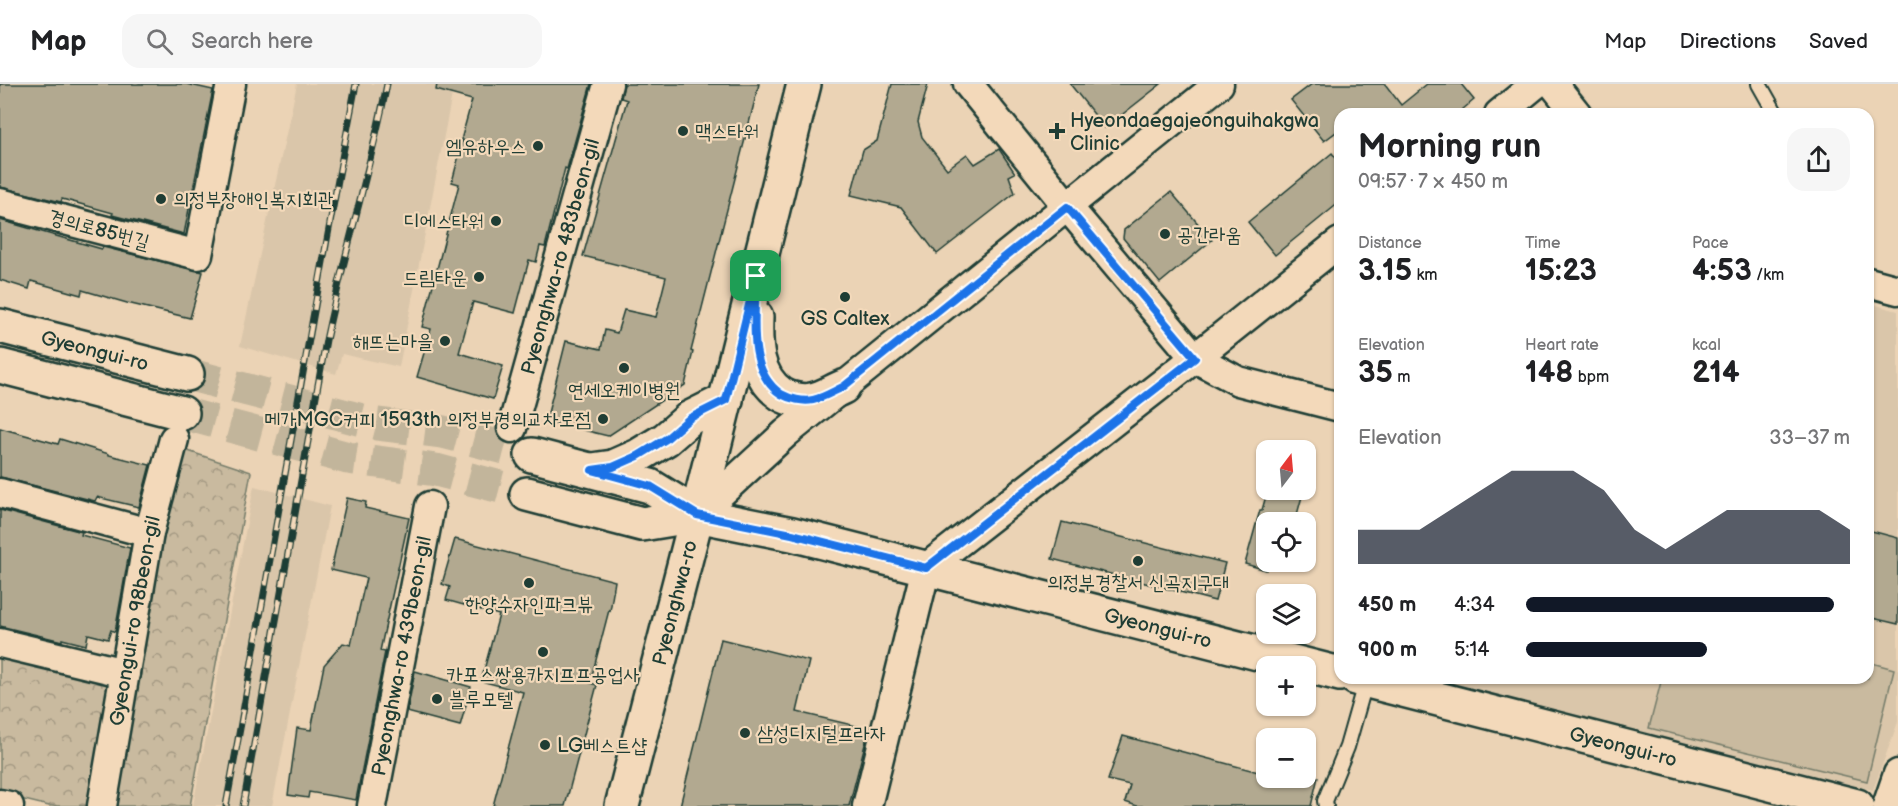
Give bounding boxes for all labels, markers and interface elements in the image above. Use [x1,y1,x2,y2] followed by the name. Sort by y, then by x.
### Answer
[122,14,542,68] search box
[30,25,86,58] text: Map
[143,25,176,58] icon: search
[191,28,313,55] text: Search here
[1604,29,1647,54] text: Map
[1680,29,1776,54] text: Directions
[1809,29,1868,54] text: Saved
[1070,109,1319,156] place label: Hyeondaegajeonguihakgwa Clinic
[695,120,759,144] place label: 맥스타워
[1048,122,1066,140] marker: Hyeondaegajeonguihakgwa Clinic
[676,124,690,138] marker: 맥스타워
[1358,127,1541,167] text: Morning run
[1787,128,1850,191] button: share
[446,135,526,159] place label: 엠유하우스
[516,136,605,377] street label: Pyeonghwa-ro 483beon-gil
[531,139,545,153] marker: 엠유하우스
[1358,170,1508,194] text: 09:57 · 7 × 450 m
[173,188,334,212] place label: 의정부장애인복지회관
[154,192,168,206] marker: 의정부장애인복지회관
[46,205,152,255] street label: 경의로85번길
[404,210,484,234] place label: 디에스타워
[489,214,503,228] marker: 디에스타워
[1177,223,1241,247] place label: 공간라움
[1158,227,1172,241] marker: 공간라움
[1358,234,1422,253] text: Distance
[1525,234,1560,253] text: Time
[1692,234,1728,253] text: Pace
[730,250,781,301] pin
[1358,253,1412,289] text: 3.15
[1525,253,1597,289] text: 15:23
[1692,253,1752,289] text: 4:53
[739,259,772,292] icon: arrive
[403,266,467,290] place label: 드림타운
[1412,266,1437,285] text: km
[1752,266,1784,285] text: /km
[472,270,486,284] marker: 드림타운
[838,290,852,304] marker: GS Caltex
[801,307,890,331] place label: GS Caltex
[38,326,151,377] street label: Gyeongui-ro
[353,330,433,354] place label: 해뜨는마을
[438,334,452,348] marker: 해뜨는마을
[1358,336,1425,355] text: Elevation
[1525,336,1599,355] text: Heart rate
[1692,336,1721,355] text: kcal
[1358,355,1393,391] text: 35
[1525,355,1573,391] text: 148
[1692,355,1740,391] text: 214
[617,361,631,375] marker: 연세오케이병원
[1393,368,1410,387] text: m
[1573,368,1609,387] text: bpm
[568,379,680,403] place label: 연세오케이병원
[264,408,591,432] place label: 메가MGC커피 1593th 의정부경의교차로점
[596,412,610,426] marker: 메가MGC커피 1593th 의정부경의교차로점
[1358,426,1441,450] text: Elevation
[1769,426,1850,450] text: 33–37 m
[1256,440,1316,500] north arrow
[1256,440,1316,788] map controls
[1256,512,1316,572] button: locate
[105,513,166,728] street label: Gyeongui-ro 98beon-gil
[367,534,437,778] street label: Pyeonghwa-ro 439beon-gil
[648,538,703,668] street label: Pyeonghwa-ro
[1131,554,1145,568] marker: 의정부경찰서 신곡지구대
[1047,571,1229,595] place label: 의정부경찰서 신곡지구대
[522,576,536,590] marker: 한양수자인파크뷰
[1256,584,1316,644] button: layers
[465,593,593,617] place label: 한양수자인파크뷰
[1358,593,1416,617] text: 450 m
[1454,593,1495,617] text: 4:34
[1101,603,1214,654] street label: Gyeongui-ro
[1358,638,1417,662] text: 900 m
[1454,638,1489,662] text: 5:14
[536,645,550,659] marker: 카포스쌍용카지프프공업사
[1256,656,1316,716] button: +
[446,663,640,687] place label: 카포스쌍용카지프프공업사
[449,688,513,712] place label: 블루모텔
[430,692,444,706] marker: 블루모텔
[757,722,886,746] place label: 삼성디지털프라자
[1567,722,1680,773] street label: Gyeongui-ro
[738,726,752,740] marker: 삼성디지털프라자
[1256,728,1316,788] button: −
[557,734,647,758] place label: LG베스트샵
[538,738,552,752] marker: LG베스트샵

